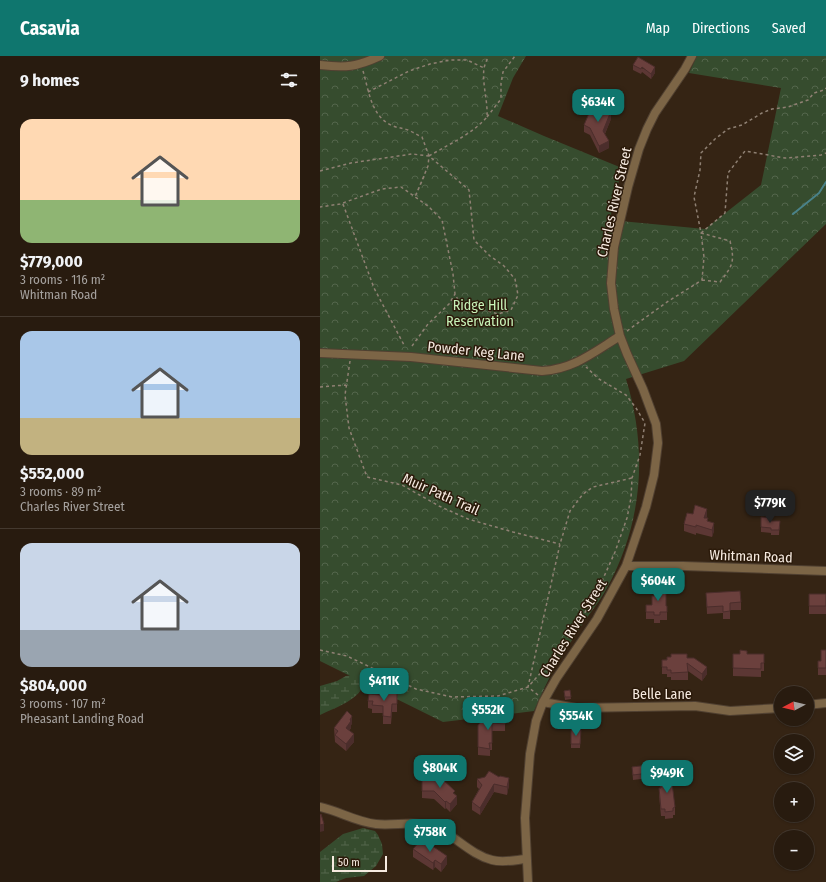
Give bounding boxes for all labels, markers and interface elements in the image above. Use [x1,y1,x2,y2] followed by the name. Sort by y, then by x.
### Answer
[20,17,80,40] text: Casavia
[646,20,670,37] text: Map
[692,20,750,37] text: Directions
[772,20,806,37] text: Saved
[278,69,300,91] icon: filters
[20,70,79,91] text: 9 homes
[570,89,626,123] pin: $634K
[581,94,615,109] text: $634K
[124,145,196,217] icon: home
[594,145,636,259] street label: Charles River Street
[20,251,83,272] text: $779,000
[20,272,105,287] text: 3 rooms · 116 m²
[20,287,97,302] text: Whitman Road
[446,297,514,330] park label: Ridge Hill Reservation
[427,338,525,365] street label: Powder Keg Lane
[124,357,196,429] icon: home
[20,463,84,484] text: $552,000
[400,470,482,519] street label: Muir Path Trail
[20,484,102,499] text: 3 rooms · 89 m²
[742,490,798,524] pin: $779K
[754,495,786,510] text: $779K
[20,499,125,514] text: Charles River Street
[709,547,793,566] street label: Whitman Road
[630,568,686,602] pin: $604K
[124,569,196,641] icon: home
[641,573,675,588] text: $604K
[536,576,611,681] street label: Charles River Street
[356,668,412,702] pin: $411K
[369,673,399,688] text: $411K
[20,675,87,696] text: $804,000
[632,686,692,703] street label: Belle Lane
[774,686,814,726] north arrow
[774,686,814,870] map controls
[20,696,106,711] text: 3 rooms · 107 m²
[460,697,516,731] pin: $552K
[472,702,504,717] text: $552K
[548,703,604,737] pin: $554K
[559,708,593,723] text: $554K
[20,711,144,726] text: Pheasant Landing Road
[774,734,814,774] button: layers
[412,755,468,789] pin: $804K
[423,760,457,775] text: $804K
[639,760,695,794] pin: $949K
[650,765,684,780] text: $949K
[774,782,814,822] button: +
[402,819,458,853] pin: $758K
[414,824,446,839] text: $758K
[774,830,814,870] button: −
[332,854,387,873] scale bar
[338,856,360,869] text: 50 m

